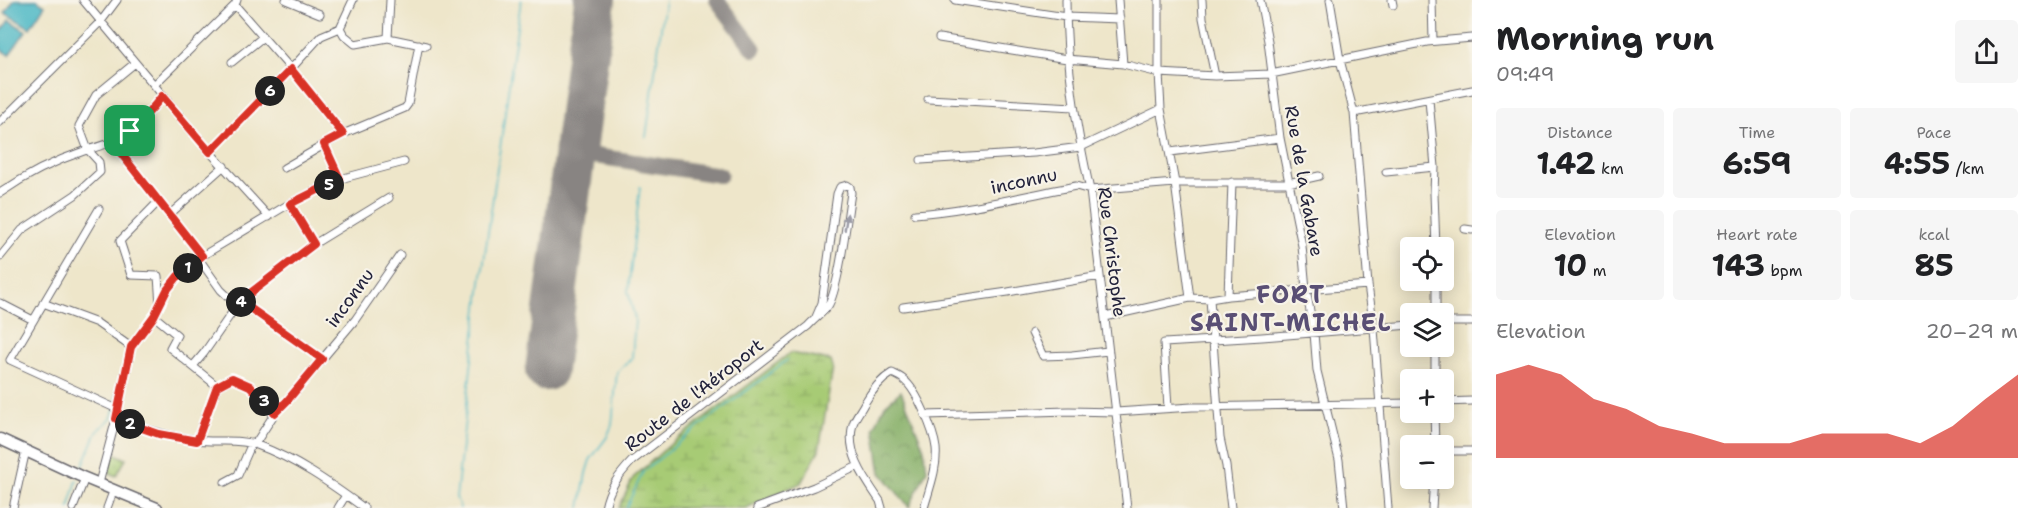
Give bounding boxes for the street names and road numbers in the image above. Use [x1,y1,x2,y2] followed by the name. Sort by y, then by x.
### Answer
[1279,104,1329,258] street label: Rue de la Gabare
[988,162,1060,200] street label: inconnu
[1092,186,1132,318] street label: Rue Christophe
[320,264,380,332] street label: inconnu
[620,333,768,457] street label: Route de l'Aéroport

